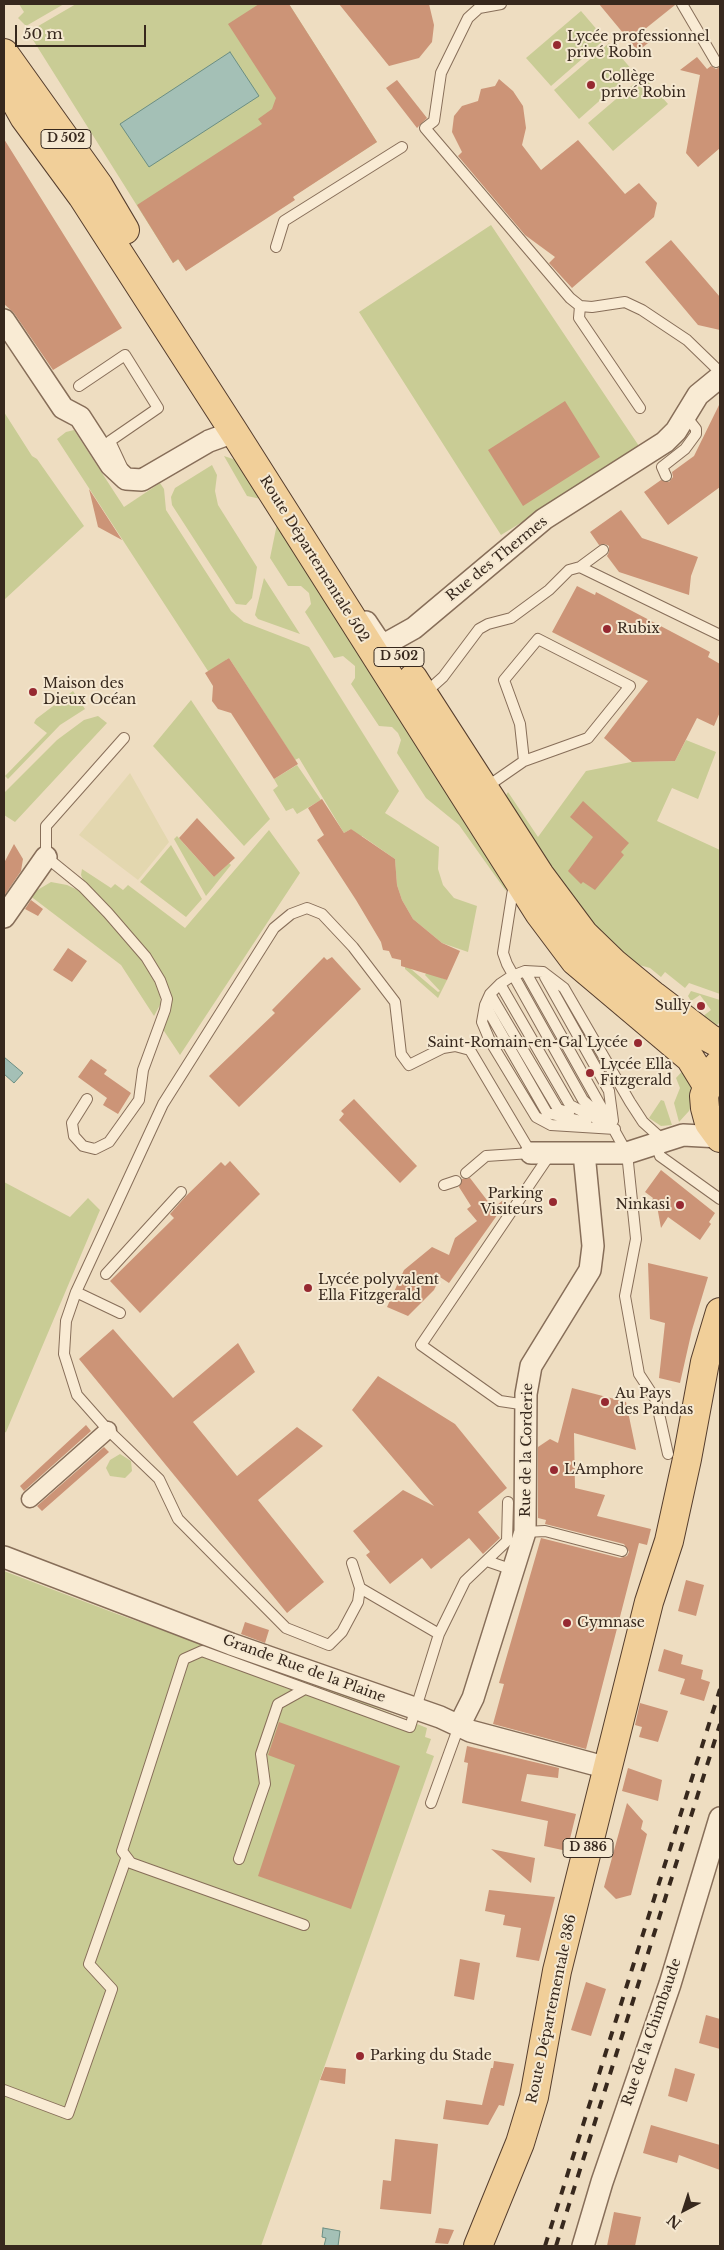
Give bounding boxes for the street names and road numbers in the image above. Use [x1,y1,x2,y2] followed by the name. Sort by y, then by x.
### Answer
[41,130,91,148] road number: D 502
[256,473,372,645] street label: Route Départementale 502
[443,513,551,605] street label: Rue des Thermes
[374,648,424,666] road number: D 502
[517,1383,537,1517] street label: Rue de la Corderie
[220,1632,388,1706] street label: Grande Rue de la Plaine
[563,1839,613,1858] road number: D 386
[524,1913,580,2105] street label: Route Départementale 386
[619,1956,685,2108] street label: Rue de la Chimbaude

